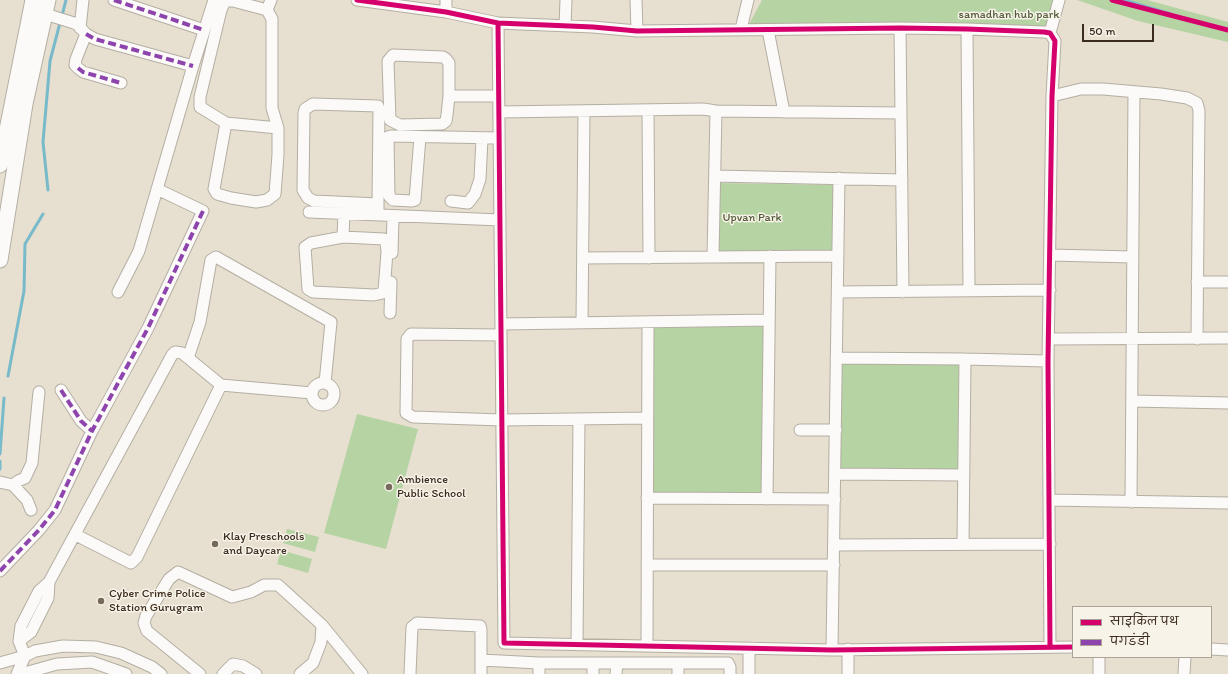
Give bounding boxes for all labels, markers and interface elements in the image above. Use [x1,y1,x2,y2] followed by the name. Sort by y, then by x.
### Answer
[959,8,1059,22] park label: samadhan hub park
[1084,16,1156,42] scale bar
[1089,24,1115,38] text: 50 m
[722,211,782,225] park label: Upvan Park
[397,473,466,501] place label: Ambience Public School
[384,482,394,492] marker: Ambience Public School
[223,530,304,558] place label: Klay Preschools and Daycare
[210,539,220,549] marker: Klay Preschools and Daycare
[109,587,205,615] place label: Cyber Crime Police Station Gurugram
[96,596,106,606] marker: Cyber Crime Police Station Gurugram
[1072,606,1212,658] legend
[1110,614,1179,628] text: साइकिल पथ
[1110,634,1150,648] text: पगडंडी

